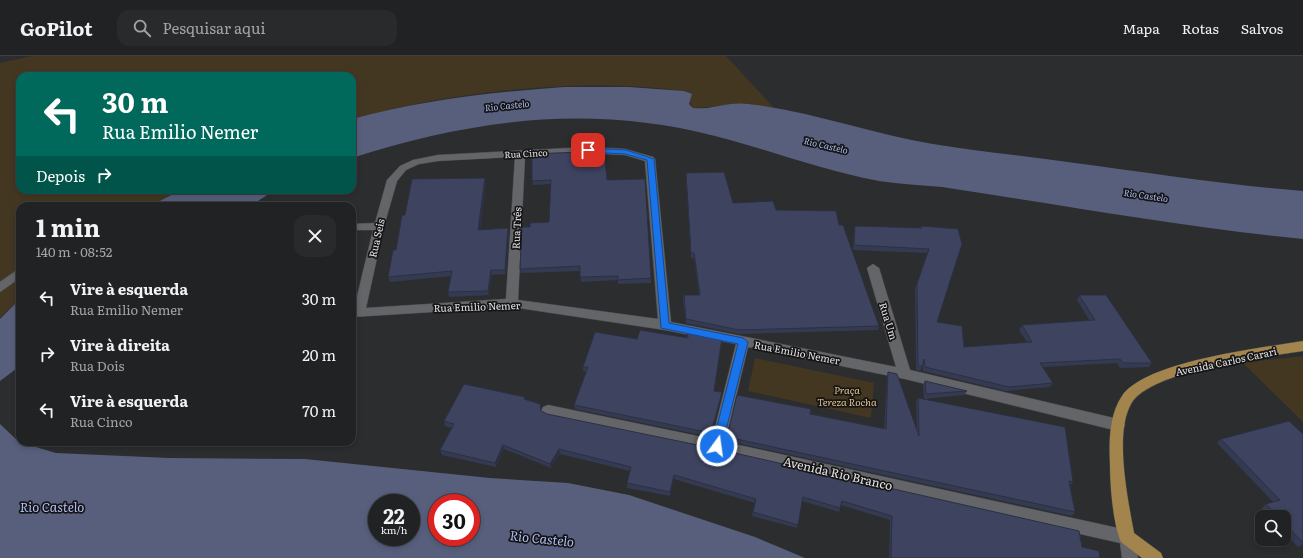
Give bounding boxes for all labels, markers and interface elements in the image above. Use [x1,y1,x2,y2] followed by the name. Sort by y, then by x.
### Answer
[117,10,397,46] search box
[20,14,93,42] text: GoPilot
[163,16,265,39] text: Pesquisar aqui
[131,17,153,39] icon: search
[1122,18,1160,38] text: Mapa
[1182,18,1219,38] text: Rotas
[1241,18,1283,38] text: Salvos
[102,80,168,122] text: 30 m
[36,88,88,140] icon: left
[484,96,530,114] water label: Rio Castelo
[102,118,258,145] text: Rua Emilio Nemer
[571,133,605,167] pin
[803,133,850,157] water label: Rio Castelo
[577,139,599,161] icon: arrive
[504,145,548,161] street label: Rua Cinco
[36,164,85,187] text: Depois
[93,164,115,186] icon: right
[1123,185,1169,205] water label: Rio Castelo
[507,206,525,249] street label: Rua Três
[36,209,100,244] text: 1 min
[294,215,336,257] button: close
[364,217,388,259] street label: Rua Seis
[36,242,112,261] text: 140 m · 08:52
[70,277,188,300] text: Vire à esquerda
[36,287,58,309] icon: left
[302,287,336,310] text: 30 m
[433,297,521,315] street label: Rua Emilio Nemer
[70,300,183,319] text: Rua Emilio Nemer
[876,301,902,342] street label: Rua Um
[70,333,170,356] text: Vire à direita
[753,336,841,368] street label: Rua Emilio Nemer
[36,343,58,365] icon: right
[302,343,336,366] text: 20 m
[1174,343,1279,379] street label: Avenida Carlos Carari
[70,356,124,375] text: Rua Dois
[817,382,877,409] park label: Praça Tereza Rocha
[70,389,188,412] text: Vire à esquerda
[36,399,58,421] icon: left
[302,399,336,422] text: 70 m
[70,412,133,431] text: Rua Cinco
[696,425,738,467] position arrow
[782,452,894,494] street label: Avenida Rio Branco
[428,494,480,546] speed limit sign: 30
[20,497,84,516] water label: Rio Castelo
[383,500,405,530] text: 22
[1255,510,1291,546] map controls
[1255,510,1291,546] button: search
[381,522,407,537] text: km/h
[509,525,575,551] water label: Rio Castelo

